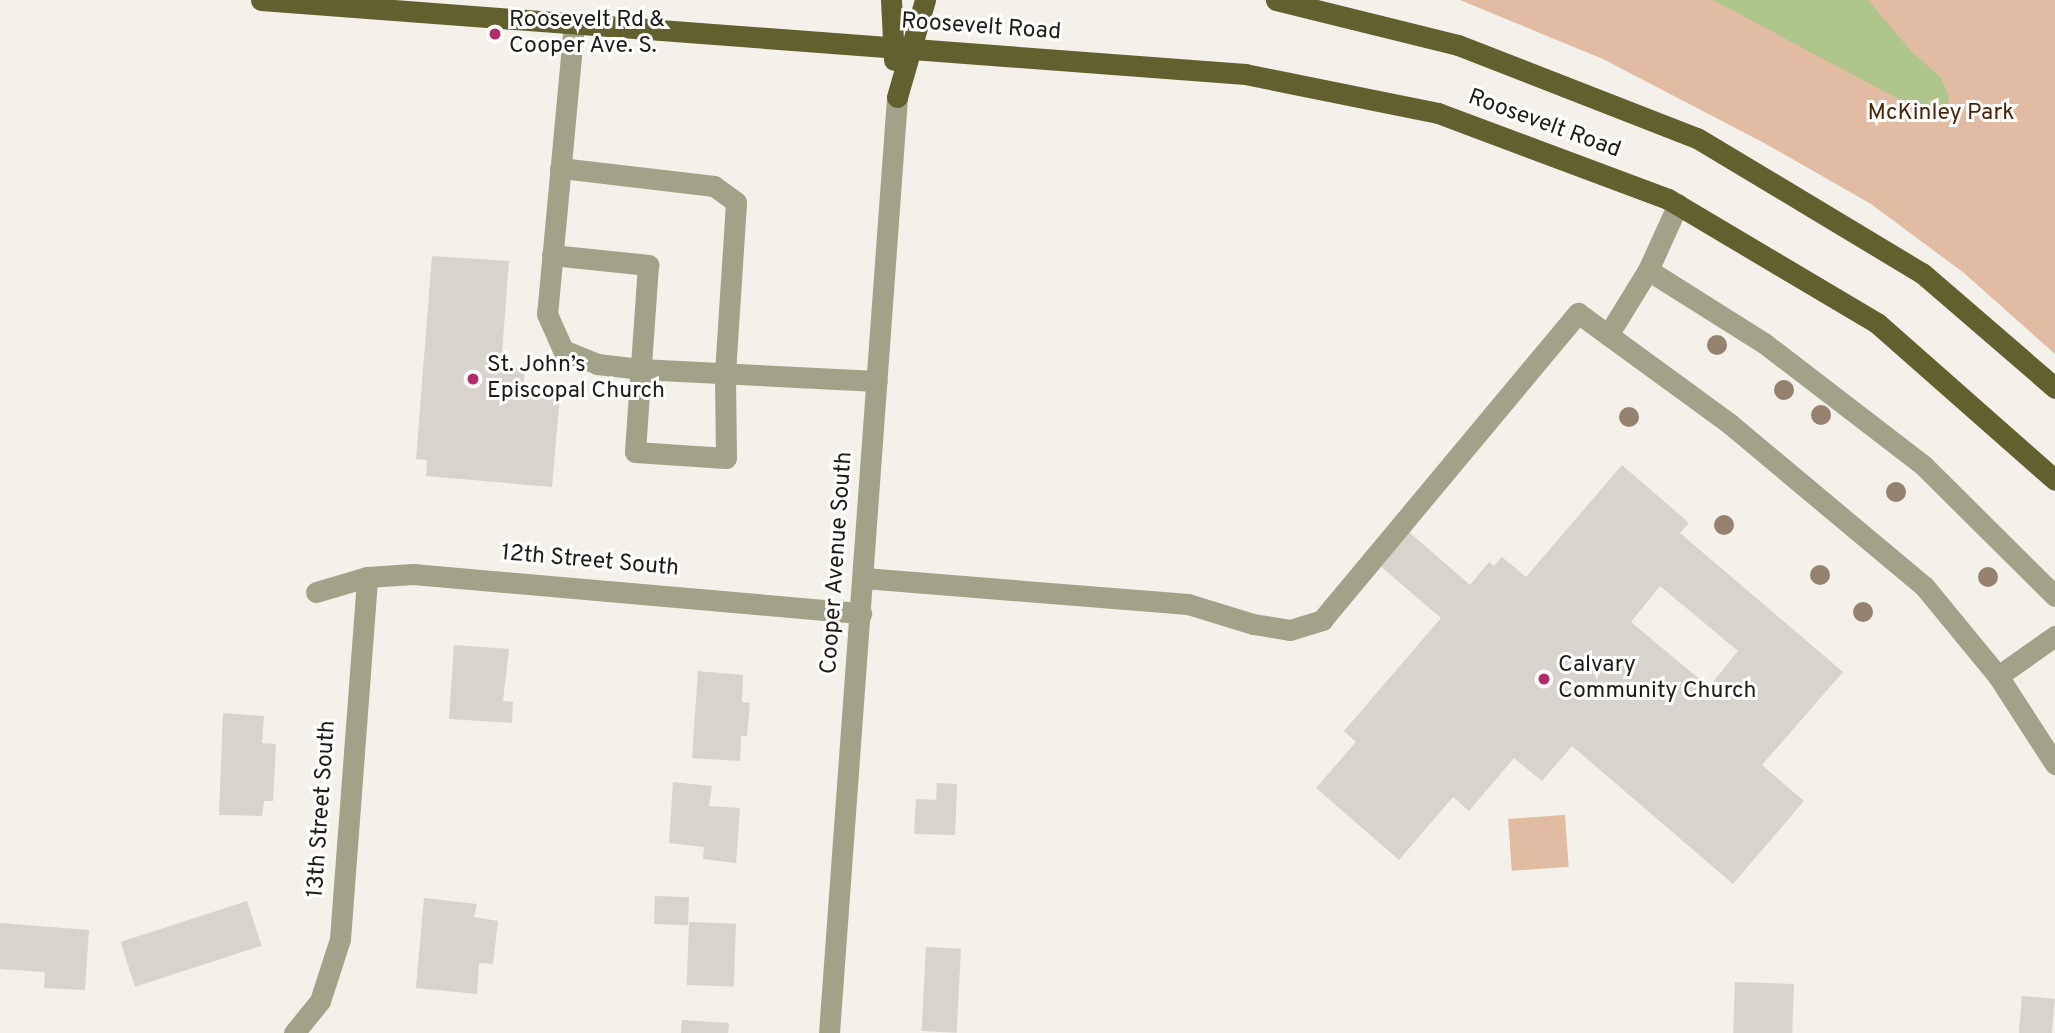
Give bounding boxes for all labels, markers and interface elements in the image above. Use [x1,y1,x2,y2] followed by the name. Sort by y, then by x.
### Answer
[509,7,665,61] place label: Roosevelt Rd & Cooper Ave. S.
[900,9,1062,47] street label: Roosevelt Road
[487,26,503,42] marker: Roosevelt Rd & Cooper Ave. S.
[1464,85,1624,165] street label: Roosevelt Road
[1868,100,2014,128] park label: McKinley Park
[487,352,665,406] place label: St. John’s Episcopal Church
[465,371,481,387] marker: St. John’s Episcopal Church
[816,450,860,676] street label: Cooper Avenue South
[500,540,680,584] street label: 12th Street South
[1558,652,1756,706] place label: Calvary Community Church
[1536,671,1552,687] marker: Calvary Community Church
[303,719,343,899] street label: 13th Street South

